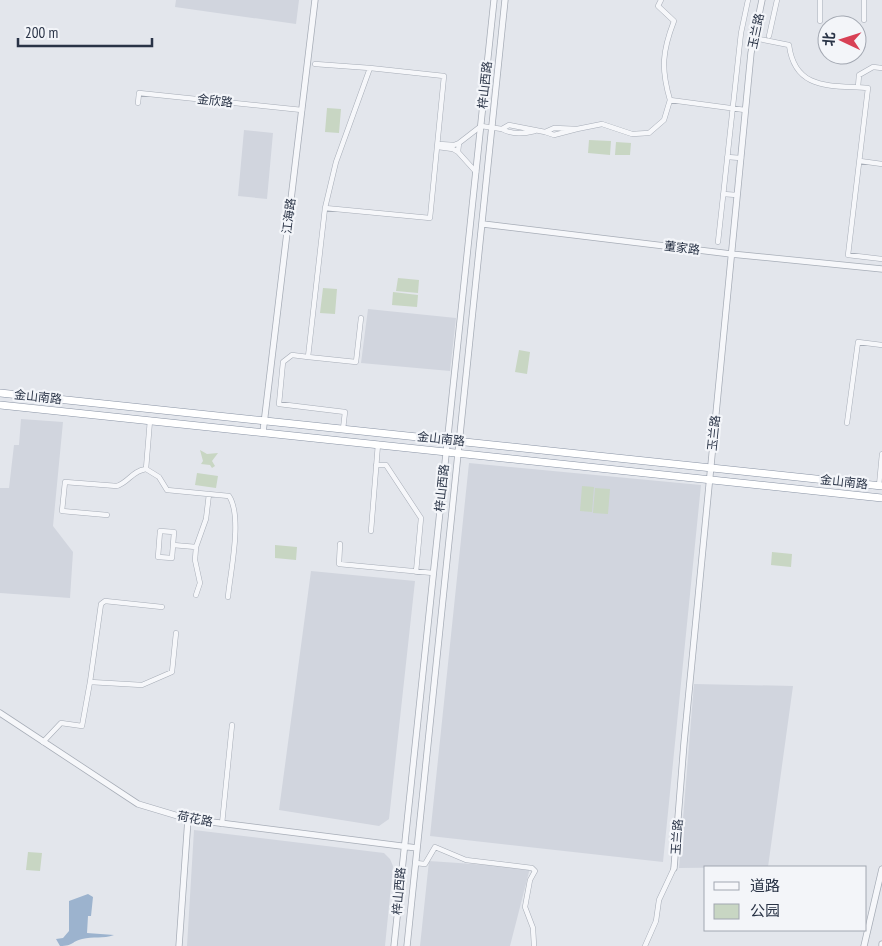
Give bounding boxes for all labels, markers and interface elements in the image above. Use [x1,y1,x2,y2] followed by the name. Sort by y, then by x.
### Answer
[744,12,767,50] street label: 玉兰路
[18,15,151,47] scale bar
[817,15,867,65] north arrow
[25,23,58,42] text: 200 m
[820,31,838,47] text: 北
[475,60,494,110] street label: 梓山西路
[196,91,234,110] street label: 金欣路
[279,197,298,235] street label: 江海路
[663,238,701,257] street label: 董家路
[13,387,63,406] street label: 金山南路
[704,414,723,452] street label: 玉兰路
[416,429,466,448] street label: 金山南路
[432,463,451,513] street label: 梓山西路
[819,472,869,491] street label: 金山南路
[176,808,214,829] street label: 荷花路
[668,818,685,855] street label: 玉兰路
[389,866,408,916] street label: 梓山西路
[704,866,867,931] legend
[750,876,780,895] text: 道路
[750,901,780,920] text: 公园

